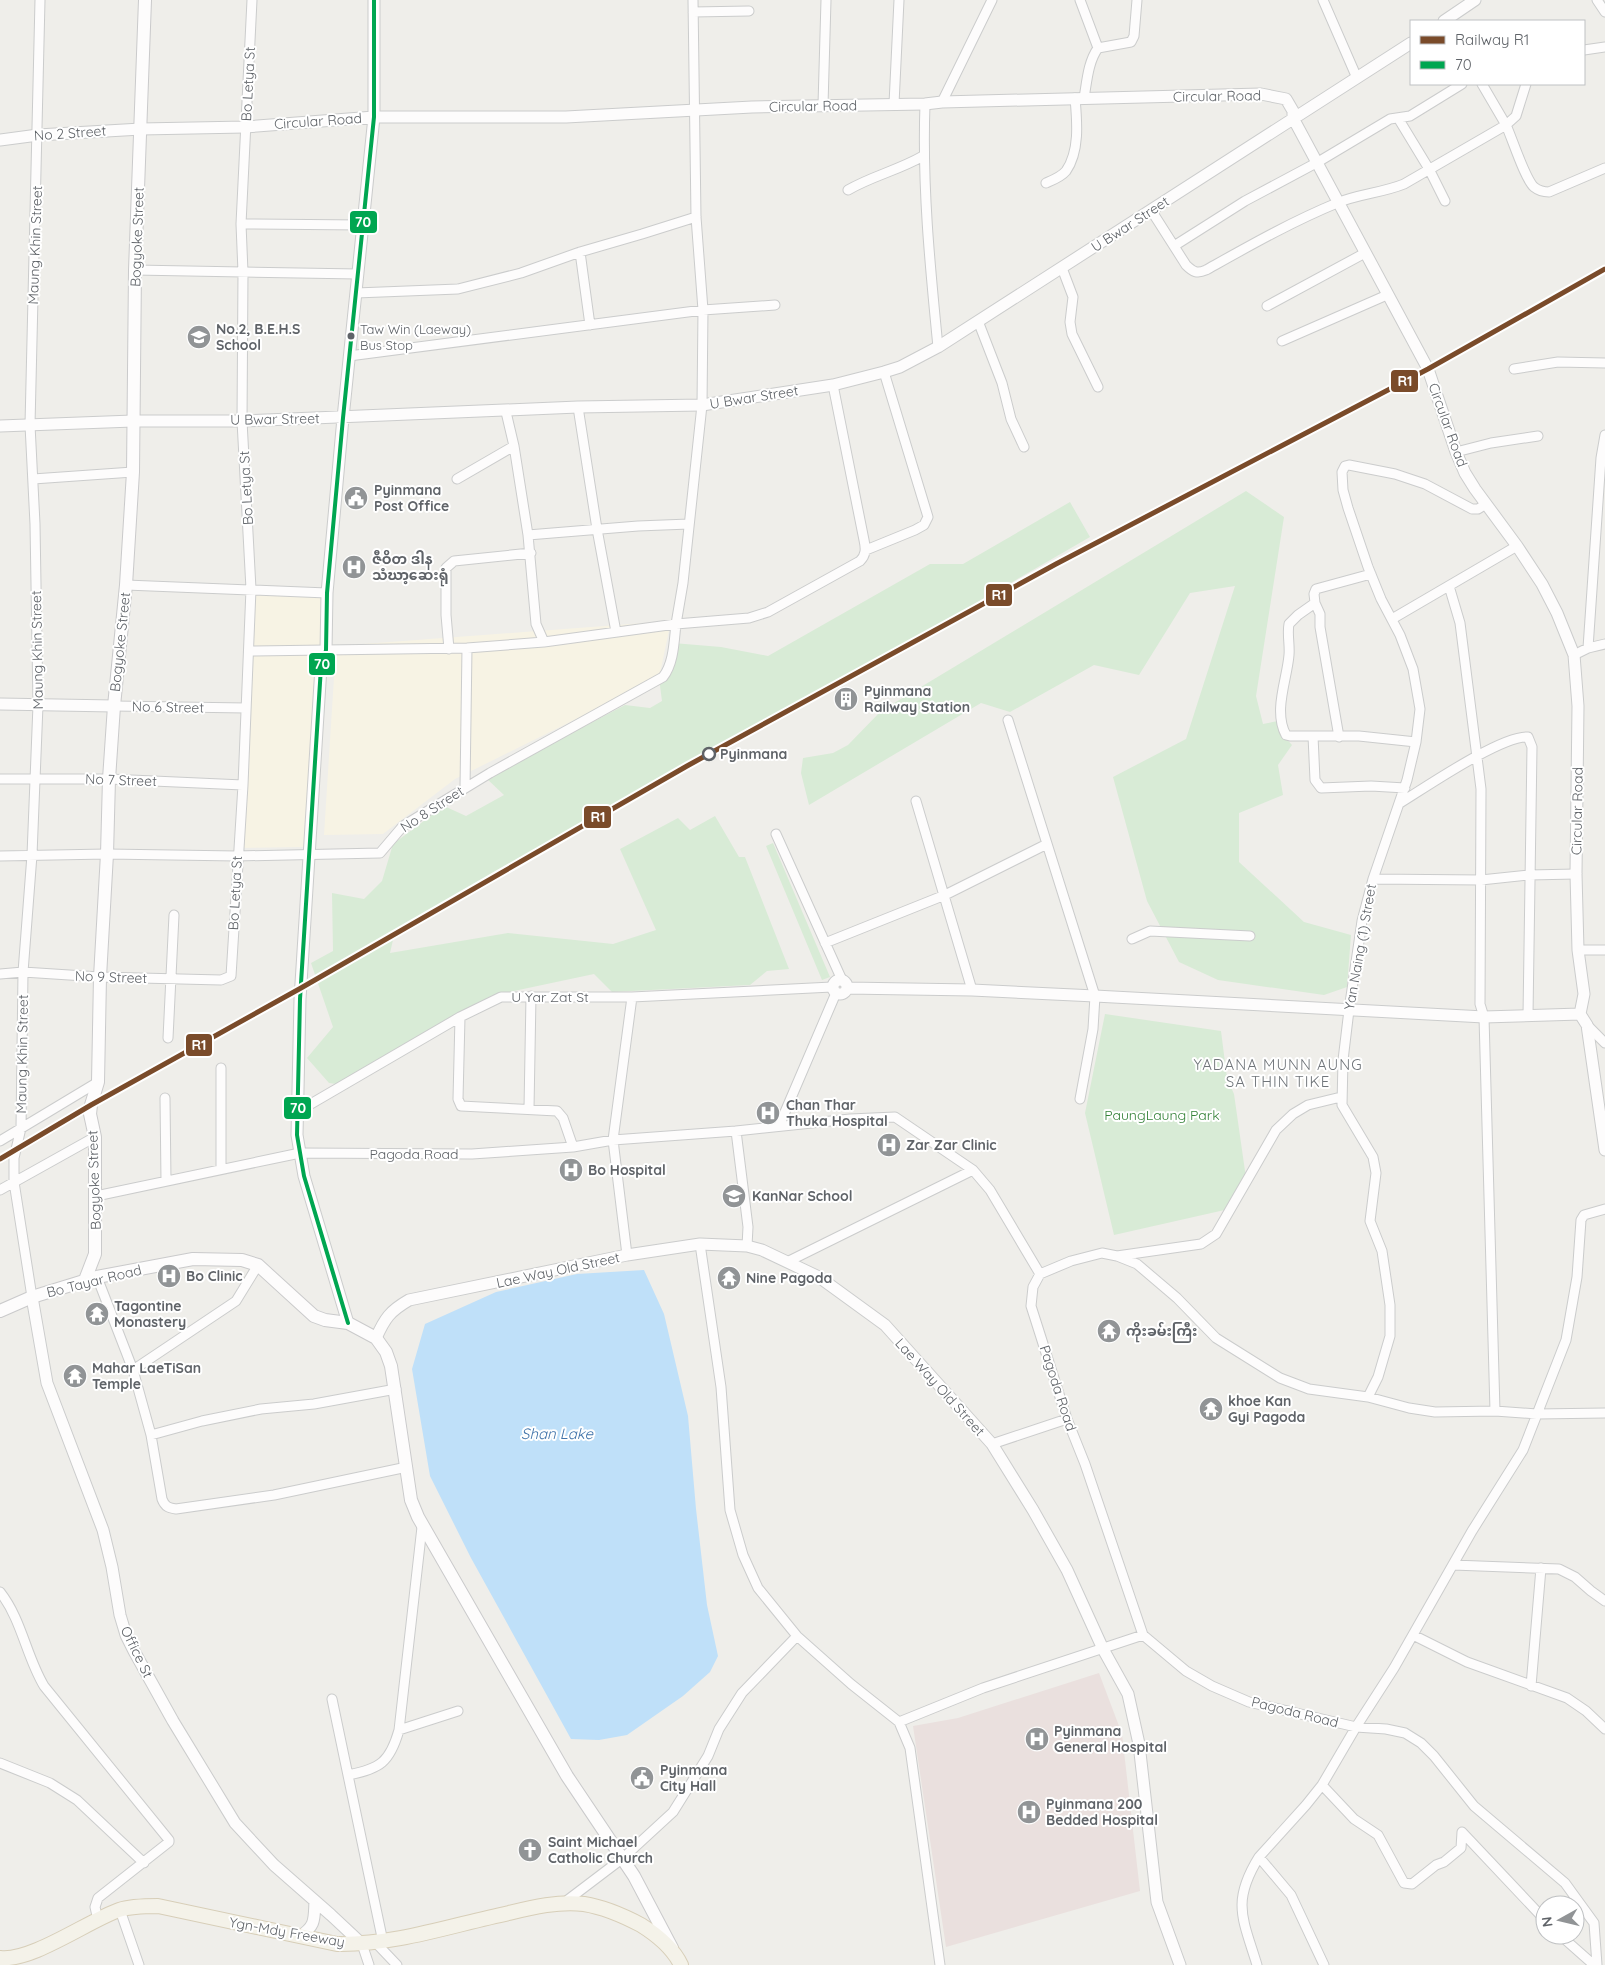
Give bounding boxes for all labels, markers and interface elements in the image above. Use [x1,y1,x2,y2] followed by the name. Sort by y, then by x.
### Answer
[1410,20,1585,85] legend
[1455,30,1529,49] text: Railway R1
[237,46,259,122] street label: Bo Letya St
[1455,55,1472,74] text: 70
[1173,86,1261,106] street label: Circular Road
[769,96,857,116] street label: Circular Road
[273,109,363,133] street label: Circular Road
[33,121,107,145] street label: No 2 Street
[24,185,46,305] street label: Maung Khin Street
[126,187,148,287] street label: Bogyoke Street
[1088,192,1173,256] street label: U Bwar Street
[349,210,378,234] line badge: 70
[355,213,372,231] text: 70
[216,320,300,354] place label: No.2, B.E.H.S School
[360,321,471,353] place label: Taw Win (Laeway) Bus Stop
[186,324,212,350] school or university icon: No.2, B.E.H.S School
[346,331,356,341] marker: Taw Win (Laeway) Bus Stop
[1390,369,1419,393] line badge: R1
[1397,372,1413,390] text: R1
[708,381,800,413] street label: U Bwar Street
[1424,381,1472,469] street label: Circular Road
[230,409,320,429] street label: U Bwar Street
[235,450,257,526] street label: Bo Letya St
[374,481,449,515] place label: Pyinmana Post Office
[343,485,369,511] public building icon: Pyinmana Post Office
[372,549,448,587] place label: ဇီဝိတ ဒါန သံဃာ့ဆေးရုံ
[341,554,367,580] hospital icon: ဇီဝိတ ဒါန သံဃာ့ဆေးရုံ
[985,583,1013,607] line badge: R1
[991,586,1007,604] text: R1
[27,590,47,710] street label: Maung Khin Street
[106,591,134,693] street label: Bogyoke Street
[308,652,336,676] line badge: 70
[314,655,331,673] text: 70
[864,682,970,716] place label: Pyinmana Railway Station
[833,686,859,712] building icon: Pyinmana Railway Station
[132,697,204,717] street label: No 6 Street
[720,745,787,763] place label: Pyinmana
[702,747,716,761] marker: Pyinmana
[1567,767,1587,855] street label: Circular Road
[85,770,157,790] street label: No 7 Street
[397,782,467,836] street label: No 8 Street
[583,805,612,829] line badge: R1
[590,808,606,826] text: R1
[224,855,246,931] street label: Bo Letya St
[1340,882,1380,1012] street label: Yan Naing (1) Street
[75,967,148,987] street label: No 9 Street
[511,988,589,1006] street label: U Yar Zat St
[12,994,32,1114] street label: Maung Khin Street
[185,1033,213,1057] line badge: R1
[191,1036,207,1054] text: R1
[1193,1055,1363,1091] district label: YADANA MUNN AUNG SA THIN TIKE
[283,1096,312,1120] line badge: 70
[786,1096,888,1130] place label: Chan Thar Thuka Hospital
[290,1099,307,1117] text: 70
[755,1100,781,1126] hospital icon: Chan Thar Thuka Hospital
[1104,1106,1220,1124] park label: PaungLaung Park
[83,1130,105,1230] street label: Bogyoke Street
[876,1132,902,1158] hospital icon: Zar Zar Clinic
[906,1136,997,1154] place label: Zar Zar Clinic
[369,1145,459,1163] street label: Pagoda Road
[558,1157,584,1183] hospital icon: Bo Hospital
[588,1161,666,1179] place label: Bo Hospital
[721,1183,747,1209] school or university icon: KanNar School
[752,1187,852,1205] place label: KanNar School
[495,1248,622,1292] street label: Lae Way Old Street
[45,1260,143,1302] street label: Bo Tayar Road
[156,1263,182,1289] hospital icon: Bo Clinic
[716,1265,742,1291] temple icon: Nine Pagoda
[186,1267,243,1285] place label: Bo Clinic
[746,1269,832,1287] place label: Nine Pagoda
[114,1297,186,1331] place label: Tagontine Monastery
[84,1301,110,1327] temple icon: Tagontine Monastery
[1096,1318,1122,1344] temple icon: ကိုးခမ်းကြီး
[1126,1321,1197,1343] place label: ကိုးခမ်းကြီး
[891,1334,989,1440] street label: Lae Way Old Street
[1036,1343,1080,1433] street label: Pagoda Road
[92,1359,201,1393] place label: Mahar LaeTiSan Temple
[62,1363,88,1389] temple icon: Mahar LaeTiSan Temple
[1228,1392,1305,1426] place label: khoe Kan Gyi Pagoda
[1198,1396,1224,1422] temple icon: khoe Kan Gyi Pagoda
[521,1424,594,1443] water label: Shan Lake
[117,1623,157,1681] street label: Office St
[1250,1692,1340,1732] street label: Pagoda Road
[1054,1722,1167,1756] place label: Pyinmana General Hospital
[1024,1726,1050,1752] hospital icon: Pyinmana General Hospital
[660,1761,727,1795] place label: Pyinmana City Hall
[629,1765,655,1791] public building icon: Pyinmana City Hall
[1046,1795,1158,1829] place label: Pyinmana 200 Bedded Hospital
[1016,1799,1042,1825] hospital icon: Pyinmana 200 Bedded Hospital
[548,1833,653,1867] place label: Saint Michael Catholic Church
[517,1837,543,1863] church icon: Saint Michael Catholic Church
[1535,1895,1585,1945] north arrow
[228,1913,346,1951] street label: Ygn-Mdy Freeway
[1537,1915,1557,1928] text: N

